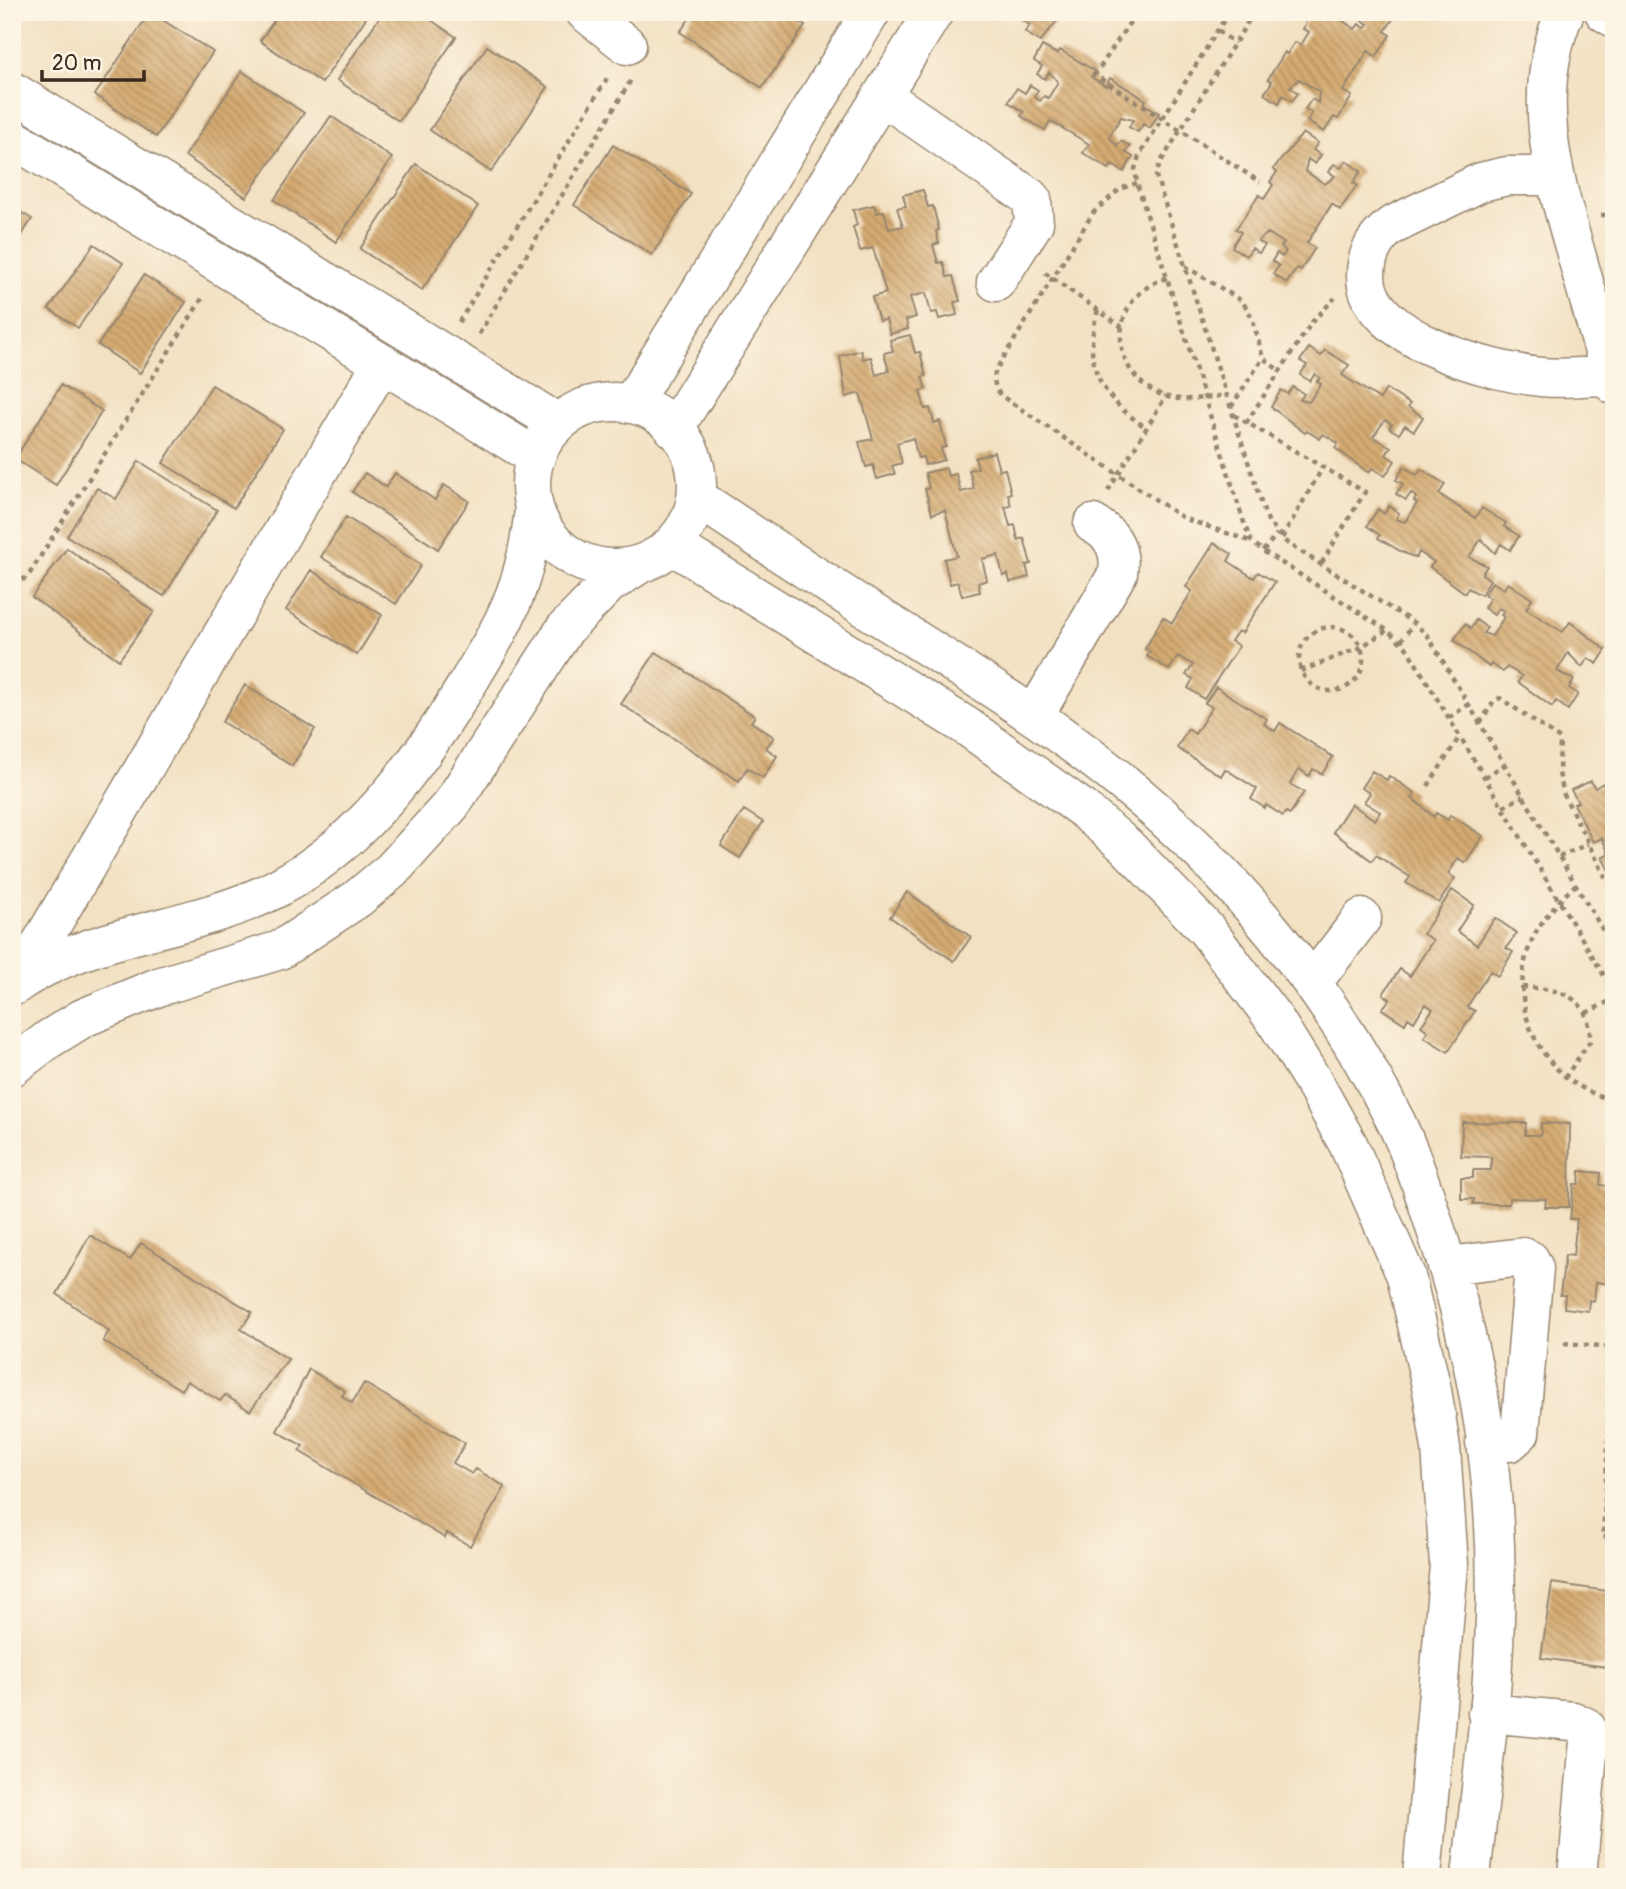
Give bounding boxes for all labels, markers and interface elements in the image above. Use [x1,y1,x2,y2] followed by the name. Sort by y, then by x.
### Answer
[42,38,144,82] scale bar
[52,50,101,77] text: 20 m

